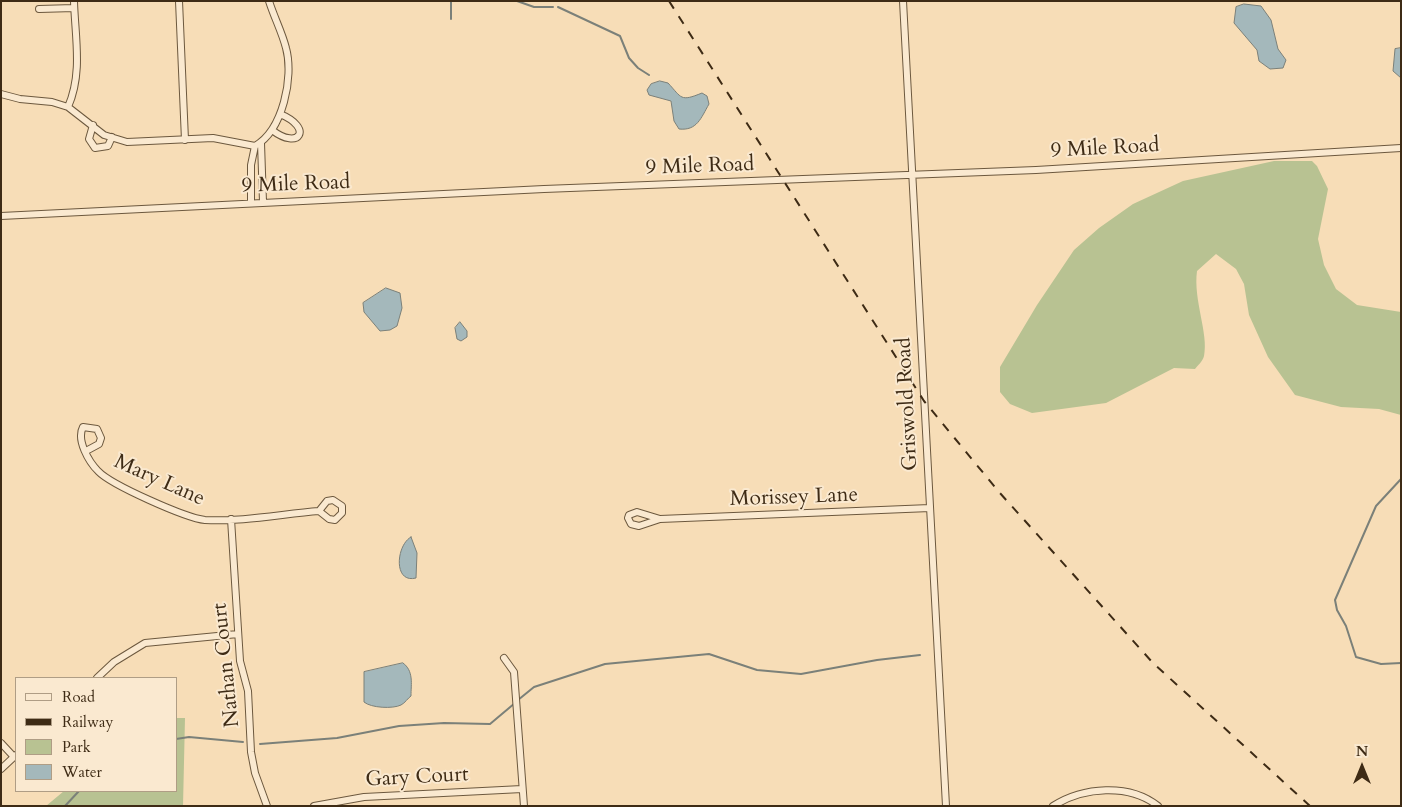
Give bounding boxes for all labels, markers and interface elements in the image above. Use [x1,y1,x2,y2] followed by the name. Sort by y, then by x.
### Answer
[1050,134,1160,164] street label: 9 Mile Road
[645,153,755,181] street label: 9 Mile Road
[241,171,351,199] street label: 9 Mile Road
[892,337,924,471] street label: Griswold Road
[110,450,208,512] street label: Mary Lane
[729,483,859,513] street label: Morissey Lane
[208,602,246,728] street label: Nathan Court
[15,677,178,792] legend
[62,687,95,707] text: Road
[62,712,113,732] text: Railway
[62,737,91,757] text: Park
[1337,742,1387,792] north arrow
[1356,742,1368,761] text: N
[62,762,102,782] text: Water
[365,763,469,793] street label: Gary Court

